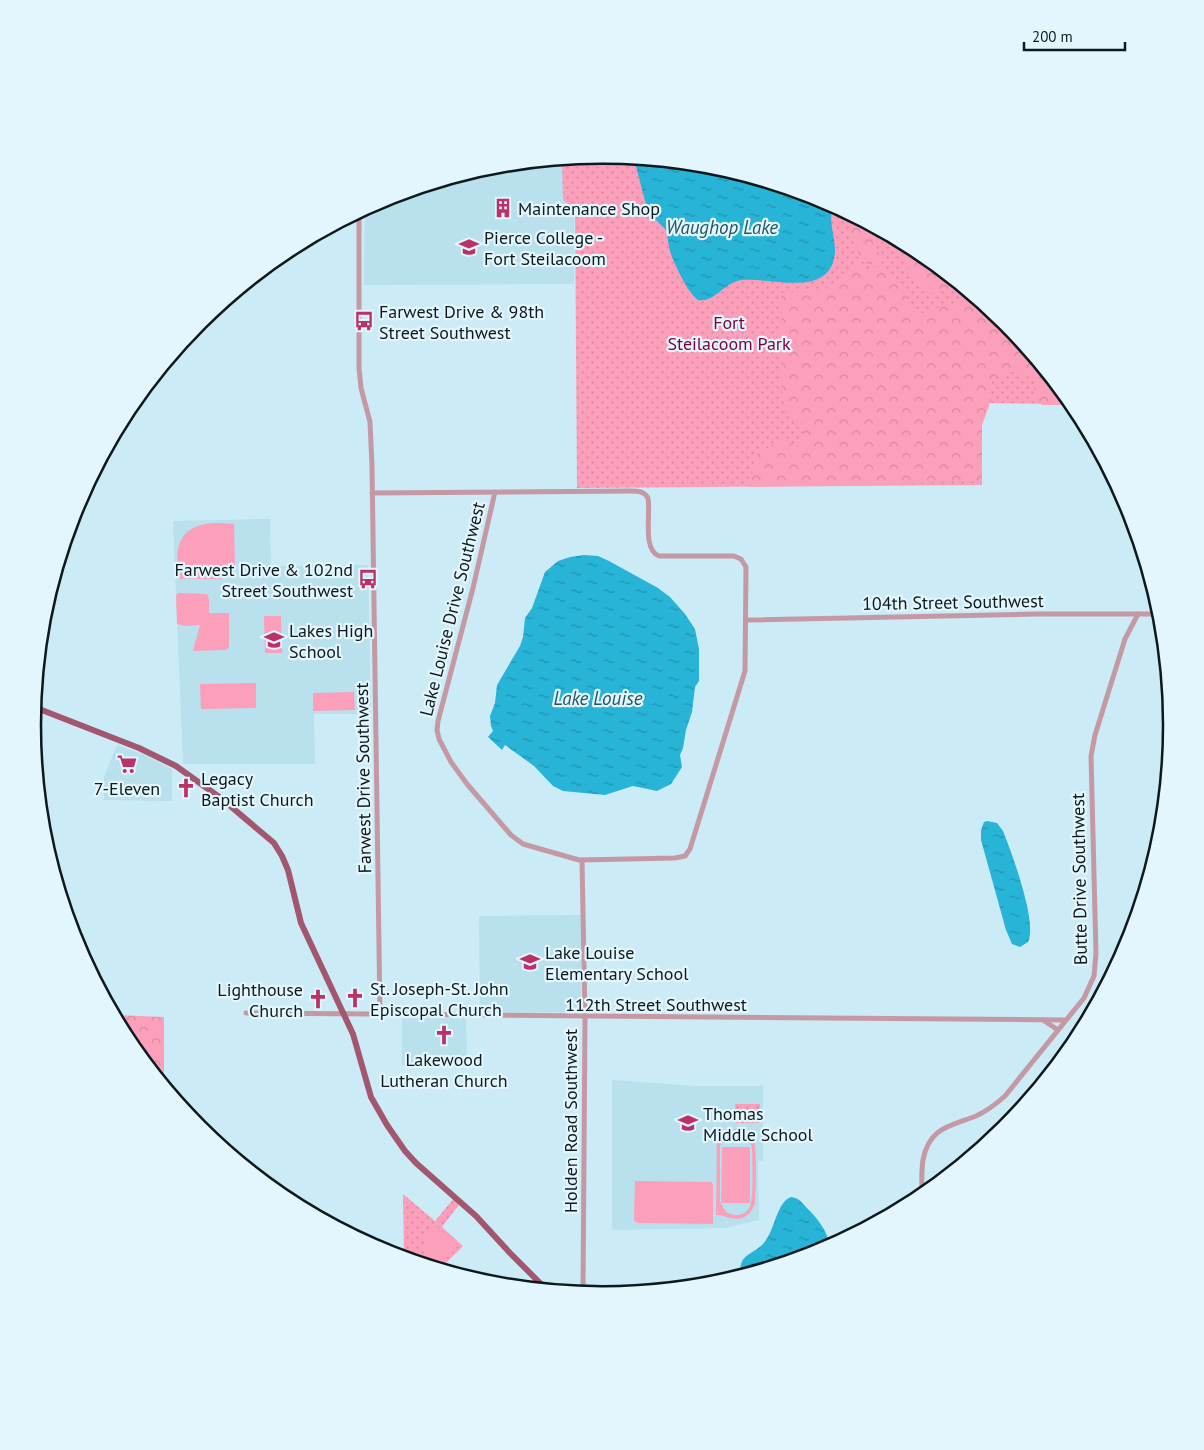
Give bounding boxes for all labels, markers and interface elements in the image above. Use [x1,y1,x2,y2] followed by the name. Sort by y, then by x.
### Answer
[1024,20,1125,52] scale bar
[1032,27,1073,46] text: 200 m
[492,197,514,219] building icon: Maintenance Shop
[518,197,660,220] place label: Maintenance Shop
[666,215,778,239] water label: Waughop Lake
[484,226,606,270] place label: Pierce College - Fort Steilacoom
[458,236,480,258] school or university icon: Pierce College - Fort Steilacoom
[379,300,544,344] place label: Farwest Drive & 98th Street Southwest
[353,310,375,332] bus stop icon: Farwest Drive & 98th Street Southwest
[667,311,791,355] park label: Fort Steilacoom Park
[414,499,490,719] street label: Lake Louise Drive Southwest
[174,558,353,602] place label: Farwest Drive & 102nd Street Southwest
[357,568,379,590] bus stop icon: Farwest Drive & 102nd Street Southwest
[862,589,1044,615] street label: 104th Street Southwest
[289,619,373,663] place label: Lakes High School
[263,629,285,651] school or university icon: Lakes High School
[350,682,376,874] street label: Farwest Drive Southwest
[553,686,643,710] water label: Lake Louise
[116,753,138,775] supermarket icon: 7-Eleven
[201,767,314,811] place label: Legacy Baptist Church
[94,777,160,800] place label: 7-Eleven
[175,777,197,799] church icon: Legacy Baptist Church
[1066,793,1092,965] street label: Butte Drive Southwest
[545,941,689,985] place label: Lake Louise Elementary School
[519,951,541,973] school or university icon: Lake Louise Elementary School
[370,977,509,1021] place label: St. Joseph-St. John Episcopal Church
[217,978,303,1022] place label: Lighthouse Church
[344,987,366,1009] church icon: St. Joseph-St. John Episcopal Church
[307,988,329,1010] church icon: Lighthouse Church
[565,993,747,1016] street label: 112th Street Southwest
[433,1024,455,1046] church icon: Lakewood Lutheran Church
[559,1029,582,1213] street label: Holden Road Southwest
[380,1048,508,1092] place label: Lakewood Lutheran Church
[703,1102,813,1146] place label: Thomas Middle School
[677,1112,699,1134] school or university icon: Thomas Middle School

